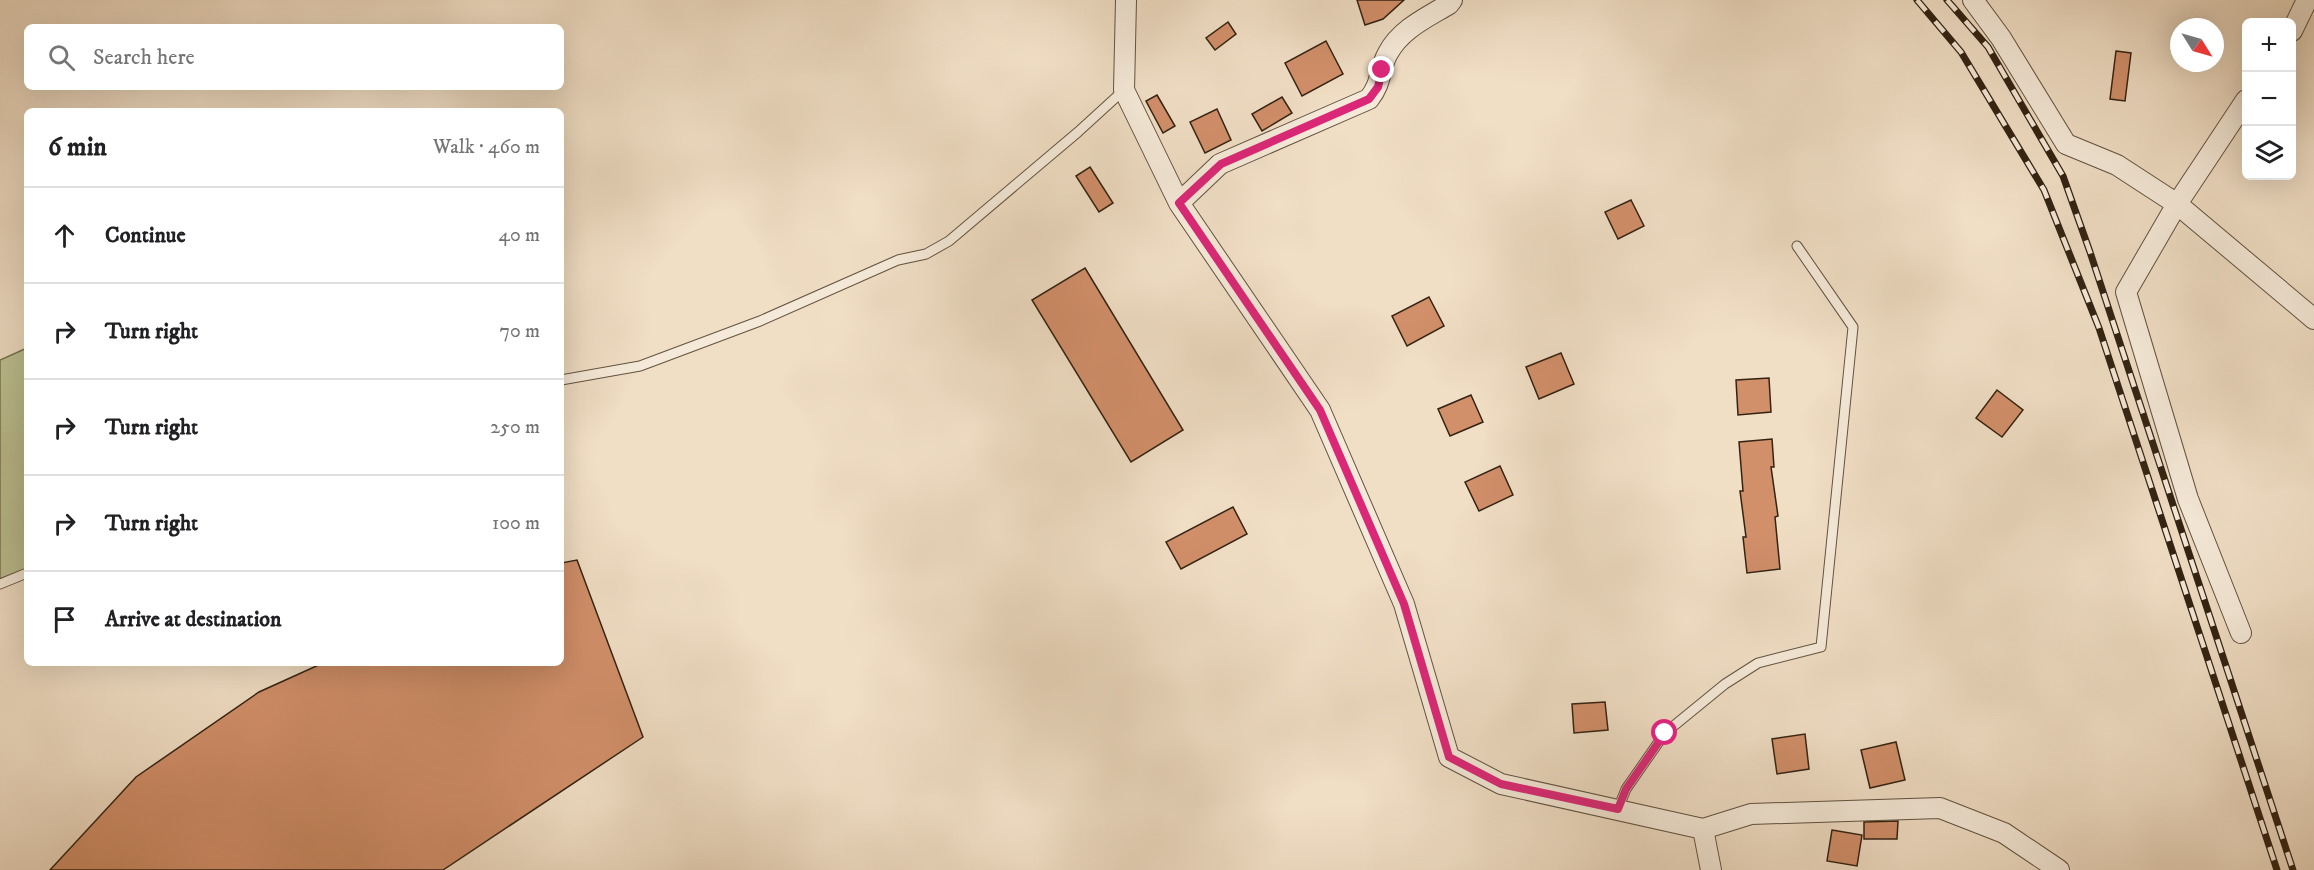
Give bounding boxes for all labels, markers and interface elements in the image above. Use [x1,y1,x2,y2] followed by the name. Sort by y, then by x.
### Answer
[2170,18,2224,72] north arrow
[2242,18,2296,180] map controls
[2242,18,2296,72] button: +
[24,24,564,90] search box
[45,41,78,74] icon: search
[93,44,195,71] text: Search here
[1368,56,1394,82] route end
[2242,72,2296,126] button: −
[2242,126,2296,180] button: layers
[48,131,107,164] text: 6 min
[433,135,540,160] text: Walk · 460 m
[48,219,81,252] icon: ahead
[105,222,186,249] text: Continue
[498,223,540,248] text: 40 m
[48,315,81,348] icon: right
[105,318,198,345] text: Turn right
[499,319,540,344] text: 70 m
[48,411,81,444] icon: right
[105,414,198,441] text: Turn right
[490,415,540,440] text: 250 m
[48,507,81,540] icon: right
[105,510,198,537] text: Turn right
[492,511,540,536] text: 100 m
[48,603,81,636] icon: arrive
[105,606,282,633] text: Arrive at destination
[1651,719,1677,745] route start

